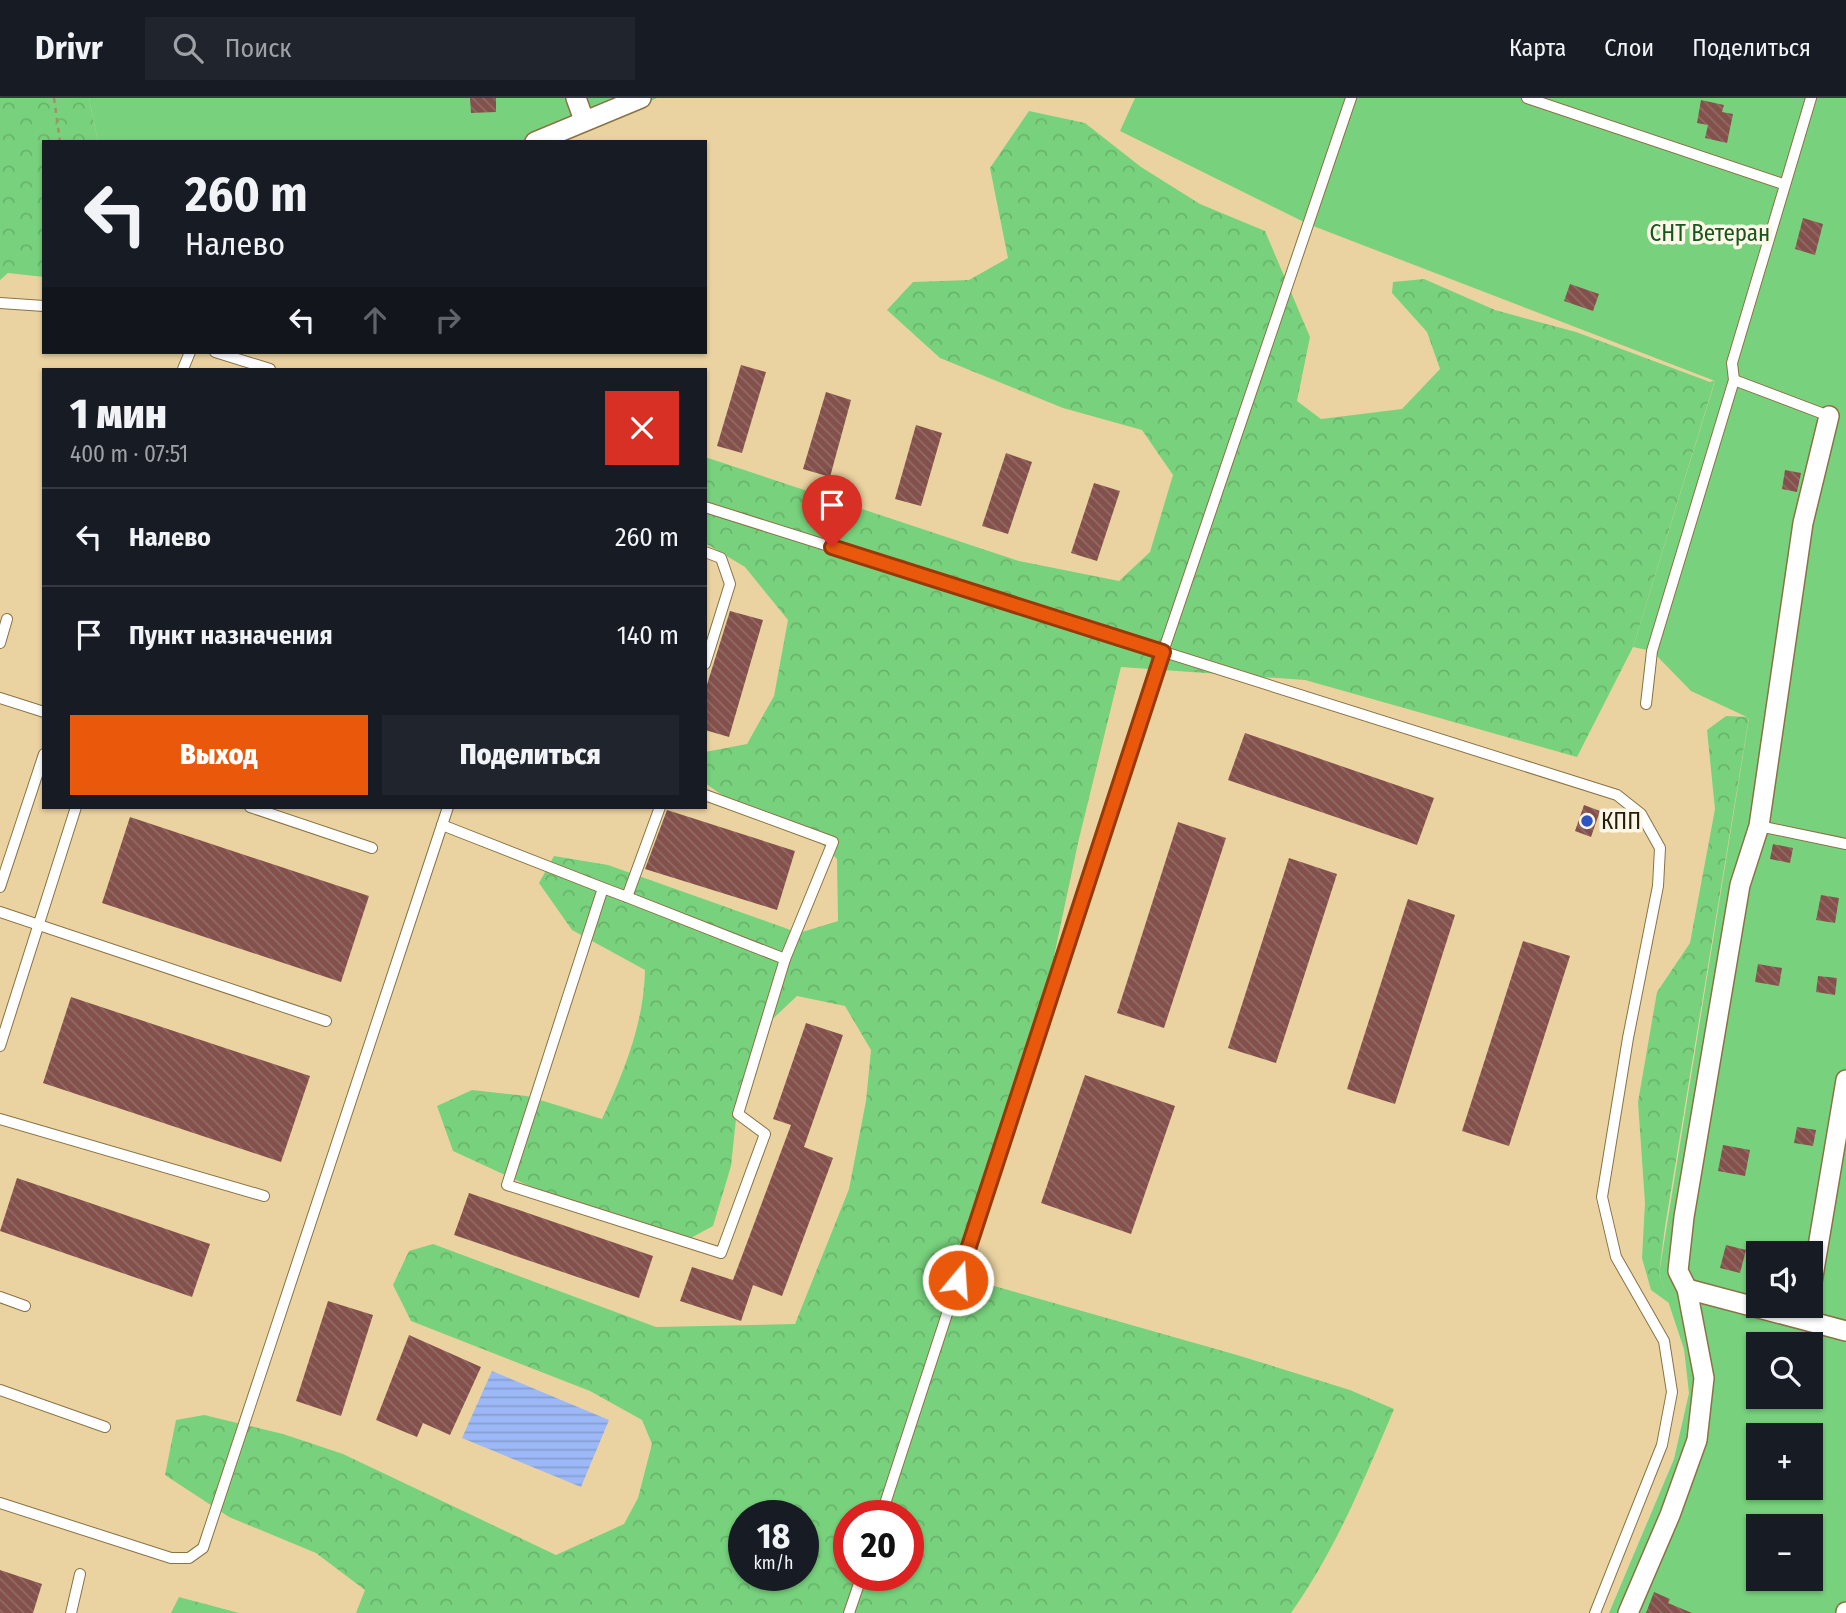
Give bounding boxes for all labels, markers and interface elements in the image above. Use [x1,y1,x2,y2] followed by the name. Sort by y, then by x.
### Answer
[145,17,635,80] search box
[35,28,103,68] text: Drivr
[169,29,207,67] icon: search
[225,33,292,64] text: Поиск
[1509,34,1566,62] text: Карта
[1604,34,1654,62] text: Слои
[1692,34,1811,62] text: Поделиться
[185,165,308,224] text: 260 m
[70,168,161,259] icon: left
[1650,219,1770,247] park label: СНТ Ветеран
[185,225,285,263] text: Налево
[283,301,321,339] icon: left
[356,301,394,339] icon: ahead
[429,301,467,339] icon: right
[70,389,167,439] text: 1 мин
[605,391,679,465] button: close
[70,440,188,468] text: 400 m · 07:51
[802,475,862,547] pin
[813,486,851,524] icon: arrive
[70,518,108,556] icon: left
[129,522,211,553] text: Налево
[615,522,679,553] text: 260 m
[70,616,108,654] icon: arrive
[129,620,333,651] text: Пункт назначения
[617,620,679,651] text: 140 m
[70,715,368,795] button: Выход
[382,715,679,795] button: Поделиться
[1601,807,1641,835] place label: КПП
[1579,813,1595,829] marker: КПП
[1746,1241,1823,1591] map controls
[1746,1241,1823,1318] button: sound
[921,1243,995,1317] position arrow
[1746,1332,1823,1409] button: search
[1746,1423,1823,1500] button: +
[833,1500,924,1591] speed limit sign: 20
[1746,1514,1823,1591] button: −
[757,1515,790,1557] text: 18
[753,1552,794,1574] text: km/h

